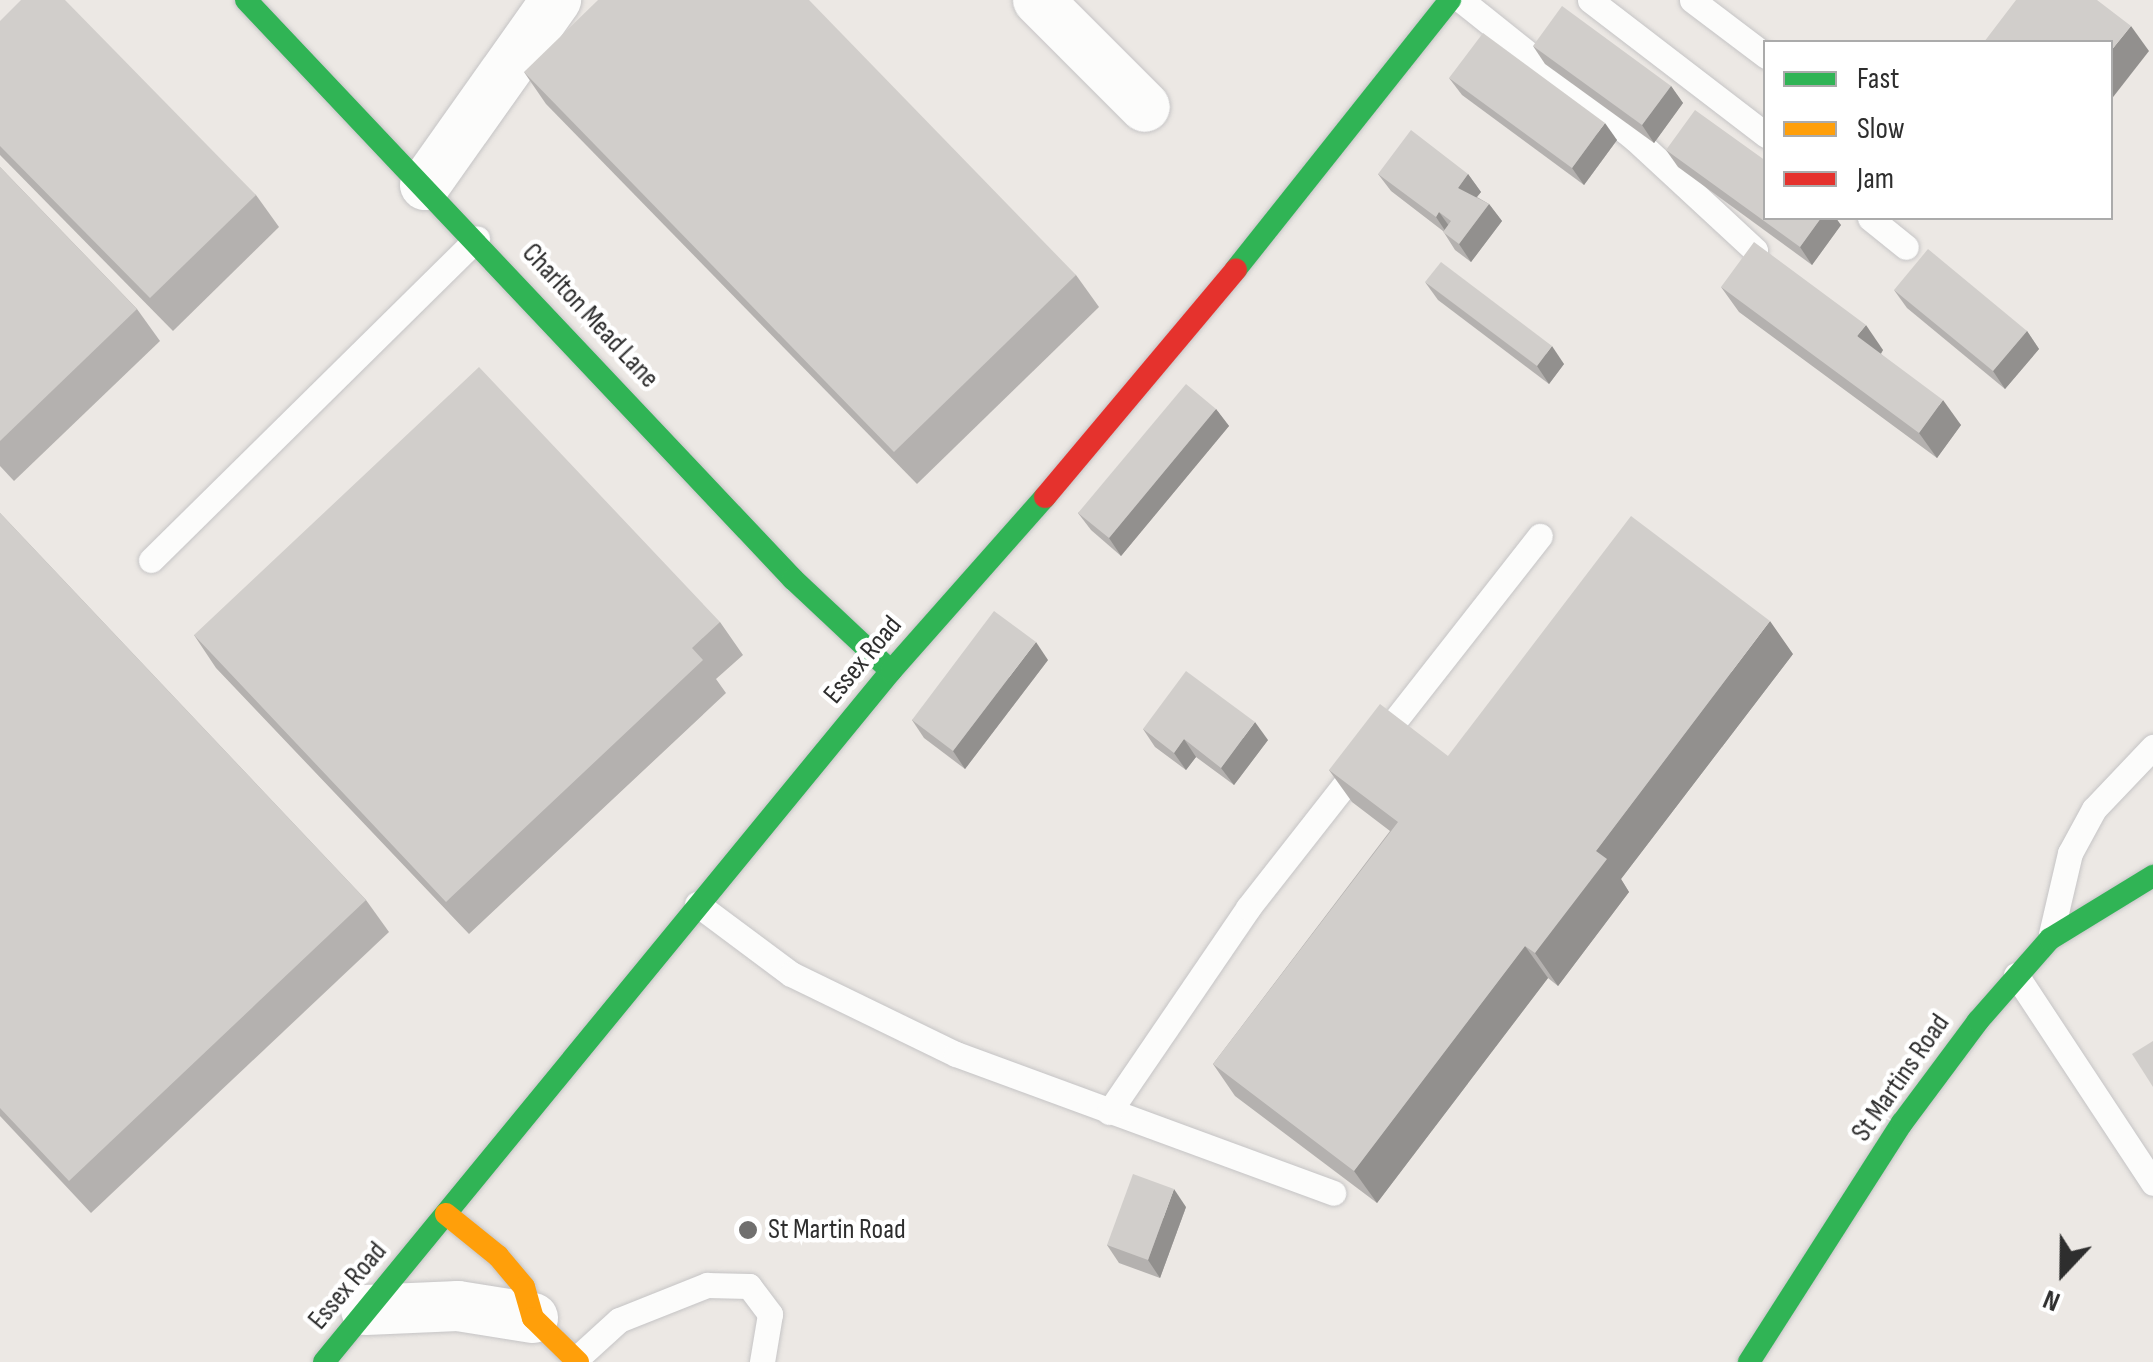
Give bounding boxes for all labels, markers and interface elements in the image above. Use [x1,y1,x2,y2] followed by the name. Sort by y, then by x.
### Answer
[1763,40,2113,220] legend
[1857,61,1899,97] text: Fast
[1857,111,1905,147] text: Slow
[1857,161,1894,197] text: Jam
[515,237,665,395] street label: Charlton Mead Lane
[817,609,909,711] street label: Essex Road
[1845,1008,1957,1148] street label: St Martins Road
[768,1213,906,1247] place label: St Martin Road
[737,1219,759,1241] marker: St Martin Road
[2013,1222,2113,1322] north arrow
[302,1235,394,1337] street label: Essex Road
[2038,1282,2065,1318] text: N

